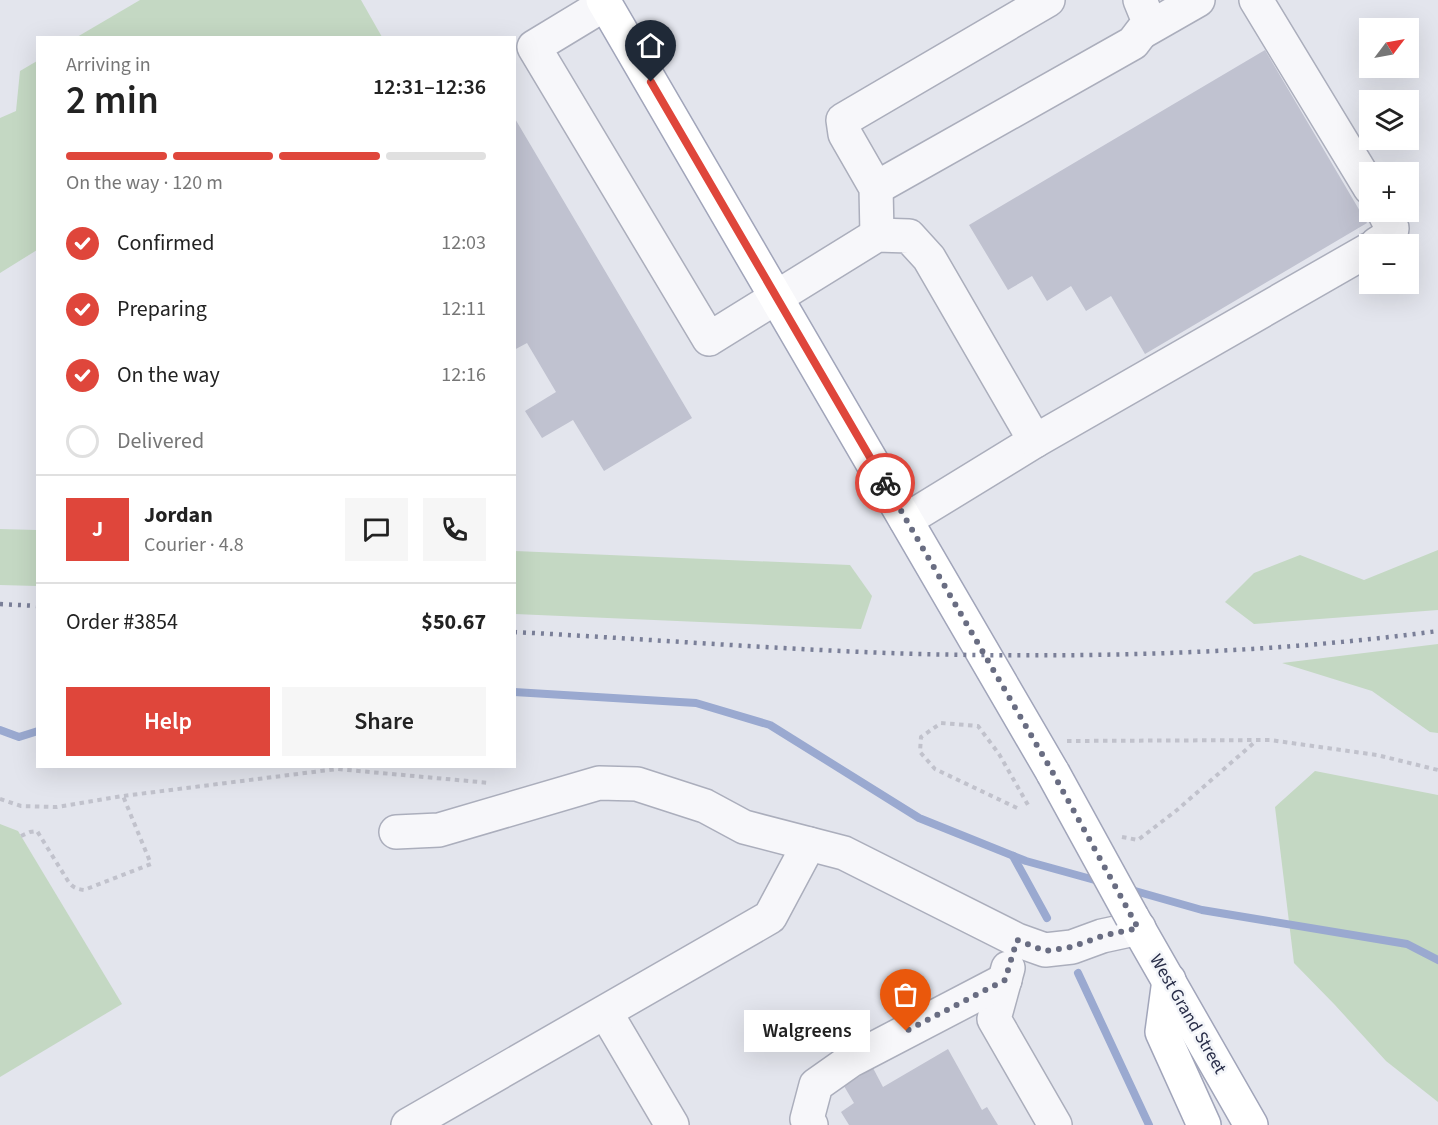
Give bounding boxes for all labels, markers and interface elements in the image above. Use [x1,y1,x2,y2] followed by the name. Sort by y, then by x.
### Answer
[1359,18,1419,78] north arrow
[1359,18,1419,294] map controls
[625,20,676,82] pin
[634,29,667,62] icon: home
[66,51,151,79] text: Arriving in
[373,71,486,103] text: 12:31–12:36
[66,73,159,129] text: 2 min
[1359,90,1419,150] button: layers
[1359,162,1419,222] button: +
[66,169,223,197] text: On the way · 120 m
[66,227,99,260] icon: check
[117,227,214,259] text: Confirmed
[441,229,486,257] text: 12:03
[1359,234,1419,294] button: −
[66,293,99,326] icon: check
[117,293,207,325] text: Preparing
[441,295,486,323] text: 12:11
[66,359,99,392] icon: check
[117,359,220,391] text: On the way
[441,361,486,389] text: 12:16
[117,425,204,457] text: Delivered
[855,453,915,513] courier
[869,467,902,500] icon: bike
[345,498,408,561] button: chat
[423,498,486,561] button: phone
[144,499,213,531] text: Jordan
[92,513,103,545] text: J
[144,531,244,559] text: Courier · 4.8
[66,606,178,638] text: Order #3854
[421,606,486,638] text: $50.67
[66,687,270,756] button: Help
[282,687,486,756] button: Share
[1144,950,1232,1078] street label: West Grand Street
[880,969,931,1031] pin
[889,978,922,1011] icon: bag
[744,1010,870,1052] callout: Walgreens
[762,1017,852,1045] text: Walgreens

